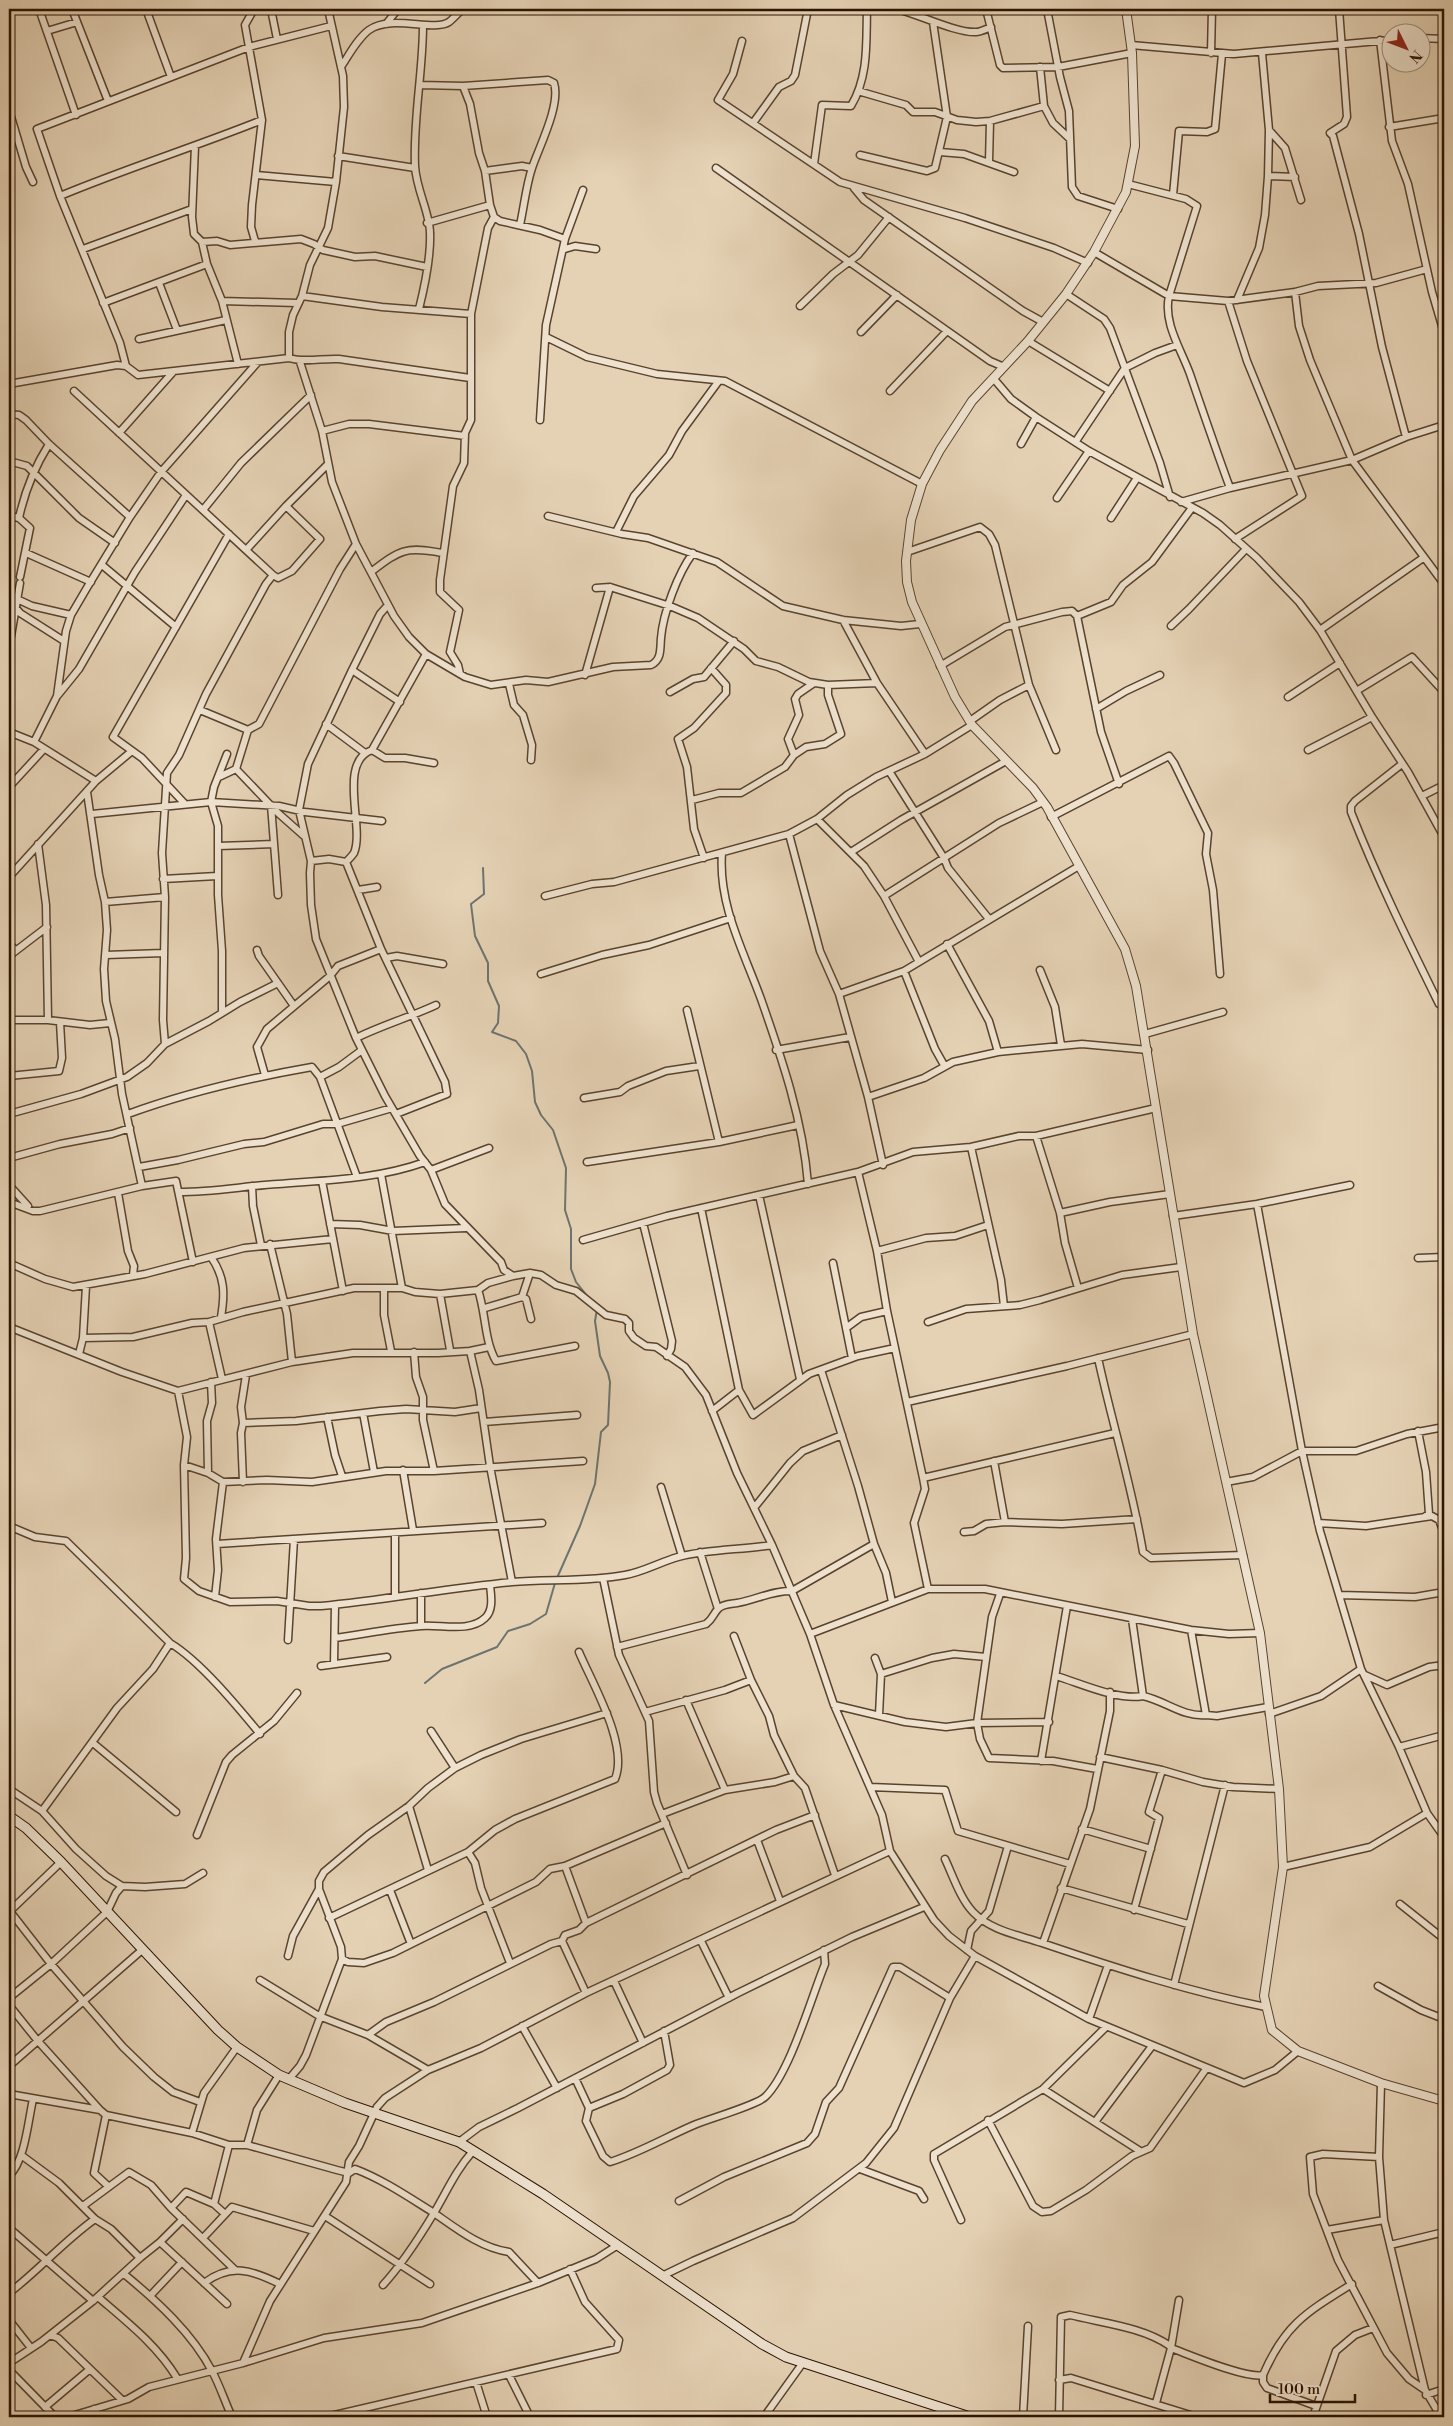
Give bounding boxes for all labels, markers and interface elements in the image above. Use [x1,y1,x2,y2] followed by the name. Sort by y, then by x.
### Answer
[1380,22,1430,72] north arrow
[1405,46,1425,66] text: N
[1270,2371,1356,2403] scale bar
[1278,2380,1320,2399] text: 100 m

